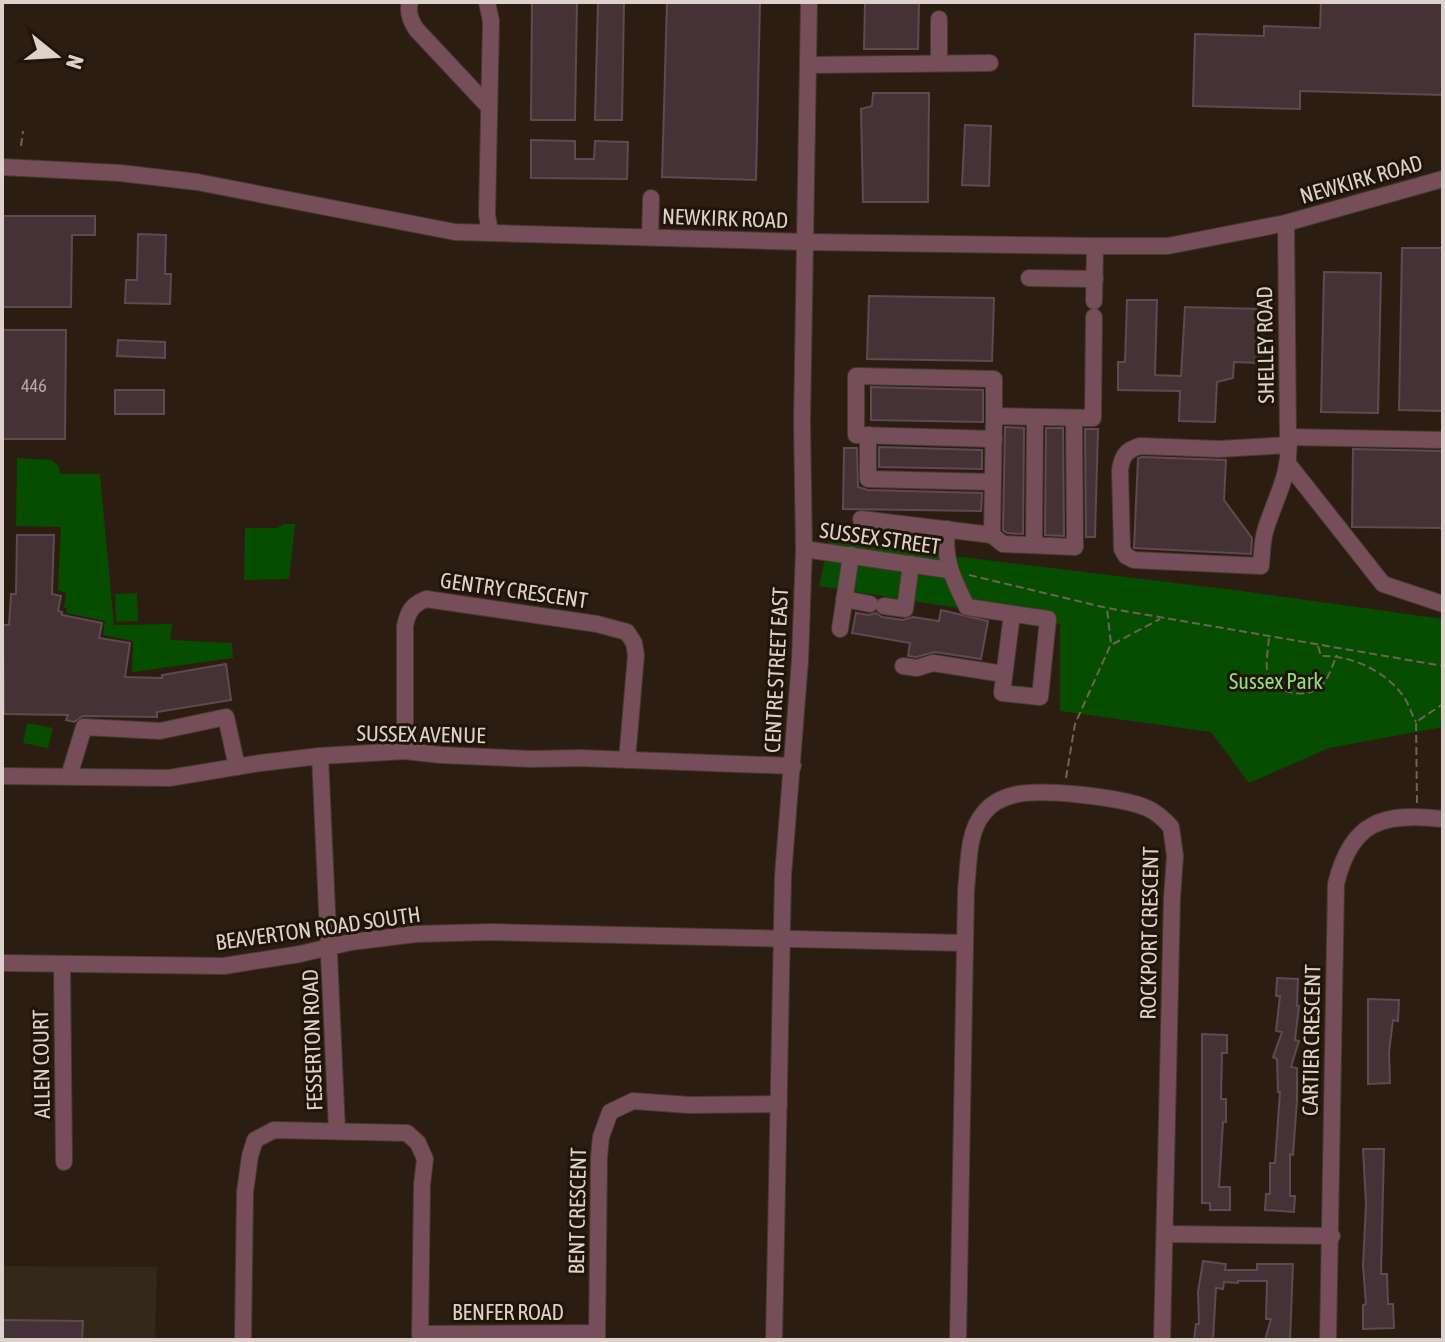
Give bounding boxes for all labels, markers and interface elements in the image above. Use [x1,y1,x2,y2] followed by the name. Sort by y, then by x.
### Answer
[16,16,96,96] north arrow
[61,52,89,72] text: N
[1297,149,1425,209] street label: NEWKIRK ROAD
[661,203,789,233] street label: NEWKIRK ROAD
[1251,286,1279,404] street label: SHELLEY ROAD
[21,375,47,396] house number: 446
[818,517,942,559] street label: SUSSEX STREET
[439,567,590,613] street label: GENTRY CRESCENT
[759,586,793,753] street label: CENTRE STREET EAST
[1229,668,1323,694] park label: Sussex Park
[356,720,486,748] street label: SUSSEX AVENUE
[1134,846,1164,1020] street label: ROCKPORT CRESCENT
[214,901,422,955] street label: BEAVERTON ROAD SOUTH
[1297,964,1325,1116] street label: CARTIER CRESCENT
[297,969,327,1111] street label: FESSERTON ROAD
[27,1009,55,1119] street label: ALLEN COURT
[563,1147,591,1275] street label: BENT CRESCENT
[452,1299,564,1325] street label: BENFER ROAD

